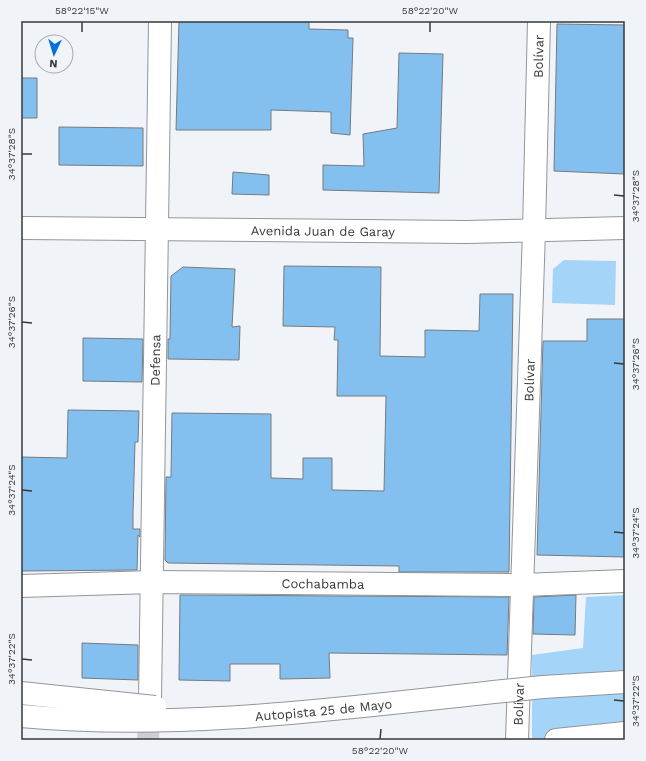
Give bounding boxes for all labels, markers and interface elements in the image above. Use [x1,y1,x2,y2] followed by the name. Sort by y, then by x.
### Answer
[55,5,109,16] text: 58°22'15"W
[402,5,459,16] text: 58°22'20"W
[34,34,74,74] north arrow
[531,35,547,78] street label: Bolívar
[49,57,58,70] text: N
[6,128,17,180] text: 34°37'28"S
[630,170,641,222] text: 34°37'28"S
[251,223,395,239] street label: Avenida Juan de Garay
[6,296,17,348] text: 34°37'26"S
[148,334,163,386] street label: Defensa
[630,338,641,390] text: 34°37'26"S
[521,358,538,402] street label: Bolívar
[6,464,17,516] text: 34°37'24"S
[630,507,641,559] text: 34°37'24"S
[281,576,365,592] street label: Cochabamba
[6,633,17,685] text: 34°37'22"S
[630,675,641,727] text: 34°37'22"S
[510,682,527,726] street label: Bolívar
[254,696,393,724] street label: Autopista 25 de Mayo
[352,745,409,756] text: 58°22'20"W

